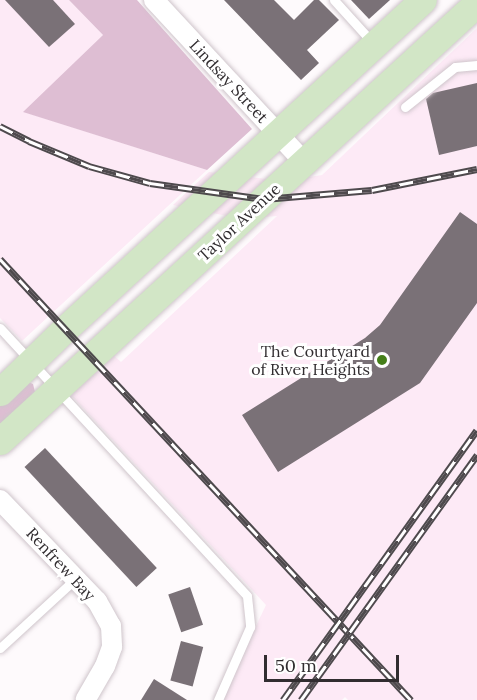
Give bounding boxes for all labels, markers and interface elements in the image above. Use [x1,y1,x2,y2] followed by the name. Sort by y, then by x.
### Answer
[186,35,272,127] street label: Lindsay Street
[194,179,284,265] street label: Taylor Avenue
[251,341,370,379] place label: The Courtyard of River Heights
[375,353,389,367] marker: The Courtyard of River Heights
[22,524,100,604] street label: Renfrew Bay
[267,643,402,681] scale bar
[275,654,317,677] text: 50 m

